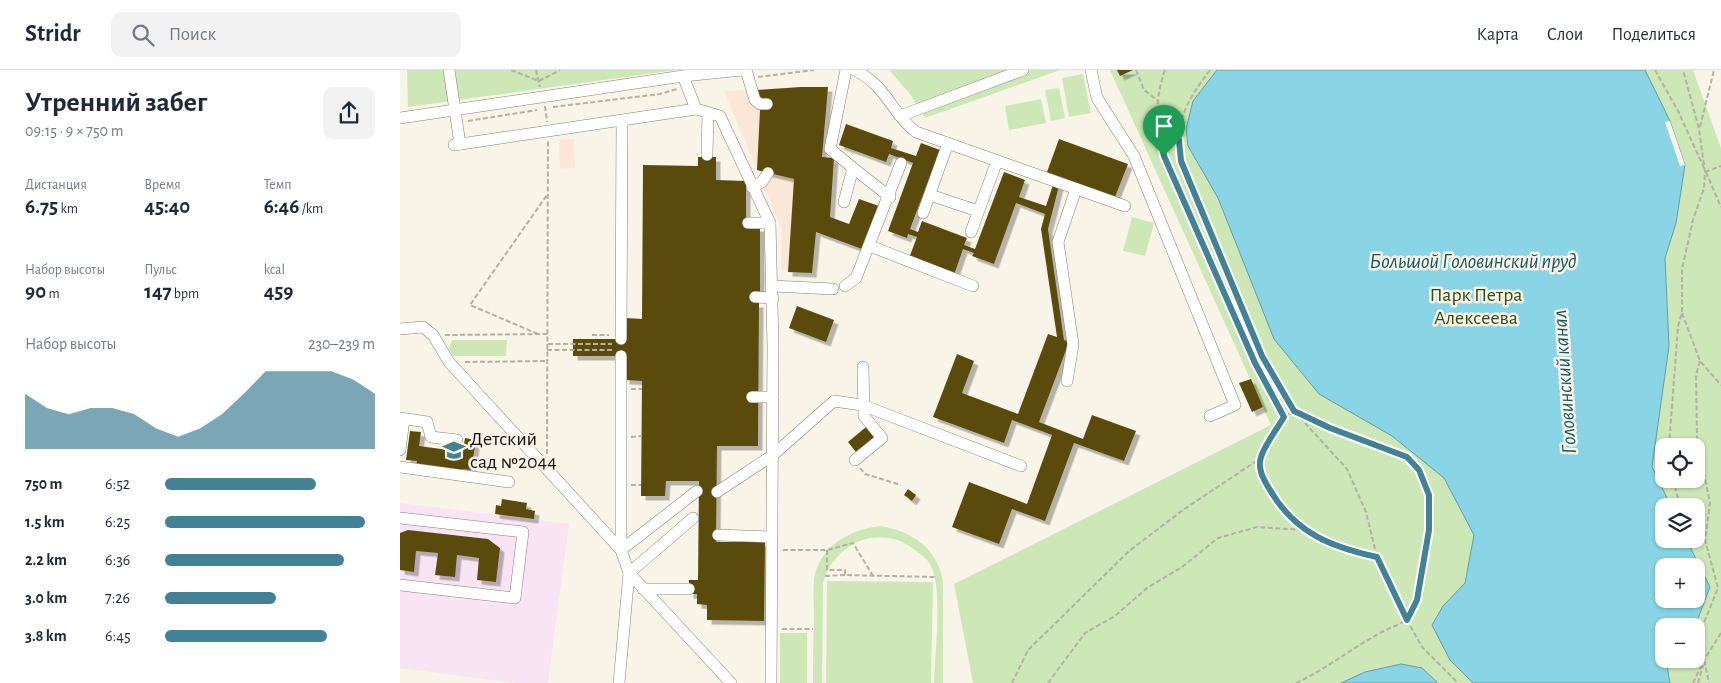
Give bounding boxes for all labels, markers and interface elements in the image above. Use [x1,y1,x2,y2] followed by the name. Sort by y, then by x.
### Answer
[111,12,461,57] search box
[129,21,157,49] icon: search
[25,22,81,46] text: Stridr
[169,25,216,44] text: Поиск
[1477,26,1519,44] text: Карта
[1547,26,1583,44] text: Слои
[1611,26,1696,44] text: Поделиться
[323,87,375,139] button: share
[25,89,207,117] text: Утренний забег
[1143,105,1185,156] pin
[1150,112,1178,140] icon: arrive
[25,123,124,139] text: 09:15 · 9 × 750 m
[25,178,87,192] text: Дистанция
[144,178,181,192] text: Время
[264,178,292,192] text: Темп
[25,196,58,217] text: 6.75
[144,196,190,217] text: 45:40
[264,196,299,217] text: 6:46
[58,202,78,216] text: km
[299,202,323,216] text: /km
[1369,251,1577,273] water label: Большой Головинский пруд
[25,263,105,277] text: Набор высоты
[144,263,177,277] text: Пульс
[264,263,285,277] text: kcal
[25,281,46,302] text: 90
[144,281,172,302] text: 147
[264,281,293,302] text: 459
[1430,285,1522,328] park label: Парк Петра Алексеева
[46,287,60,301] text: m
[172,287,199,301] text: bpm
[1549,309,1580,455] water label: Головинский канал
[25,336,116,352] text: Набор высоты
[308,336,375,352] text: 230–239 m
[470,429,557,472] place label: Детский сад №2044
[441,437,467,463] school or university icon: Детский сад №2044
[1655,438,1705,668] map controls
[1655,438,1705,488] button: locate
[25,476,63,492] text: 750 m
[105,476,130,492] text: 6:52
[1655,498,1705,548] button: layers
[25,514,65,530] text: 1.5 km
[105,514,130,530] text: 6:25
[25,552,67,568] text: 2.2 km
[105,552,130,568] text: 6:36
[1655,558,1705,608] button: +
[25,590,67,606] text: 3.0 km
[105,590,130,606] text: 7:26
[1655,618,1705,668] button: −
[25,628,67,644] text: 3.8 km
[105,628,131,644] text: 6:45

